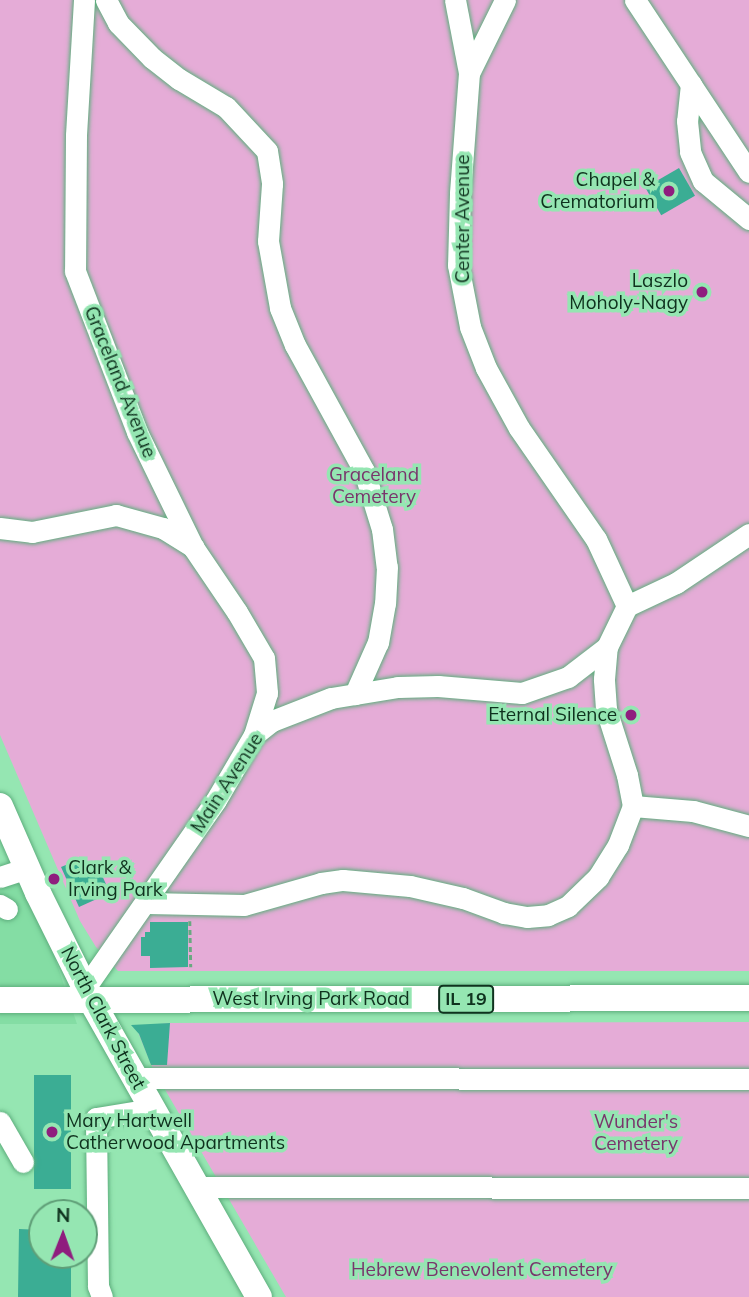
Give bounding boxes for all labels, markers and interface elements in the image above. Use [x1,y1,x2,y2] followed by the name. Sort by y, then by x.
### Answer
[452,155,474,283] street label: Center Avenue
[540,169,655,213] place label: Chapel & Crematorium
[661,183,677,199] marker: Chapel & Crematorium
[569,270,688,314] place label: Laszlo Moholy-Nagy
[694,284,710,300] marker: Laszlo Moholy-Nagy
[79,303,161,461] street label: Graceland Avenue
[329,464,419,508] park label: Graceland Cemetery
[488,704,617,726] place label: Eternal Silence
[623,707,639,723] marker: Eternal Silence
[186,729,268,837] street label: Main Avenue
[68,857,163,901] place label: Clark & Irving Park
[46,871,62,887] marker: Clark & Irving Park
[56,943,150,1093] street label: North Clark Street
[438,984,494,1014] road number: IL 19
[212,988,410,1010] street label: West Irving Park Road
[66,1110,285,1154] place label: Mary Hartwell Catherwood Apartments
[594,1111,678,1155] park label: Wunder's Cemetery
[44,1124,60,1140] marker: Mary Hartwell Catherwood Apartments
[28,1199,98,1269] north arrow
[56,1203,71,1227] text: N
[351,1259,613,1281] park label: Hebrew Benevolent Cemetery

